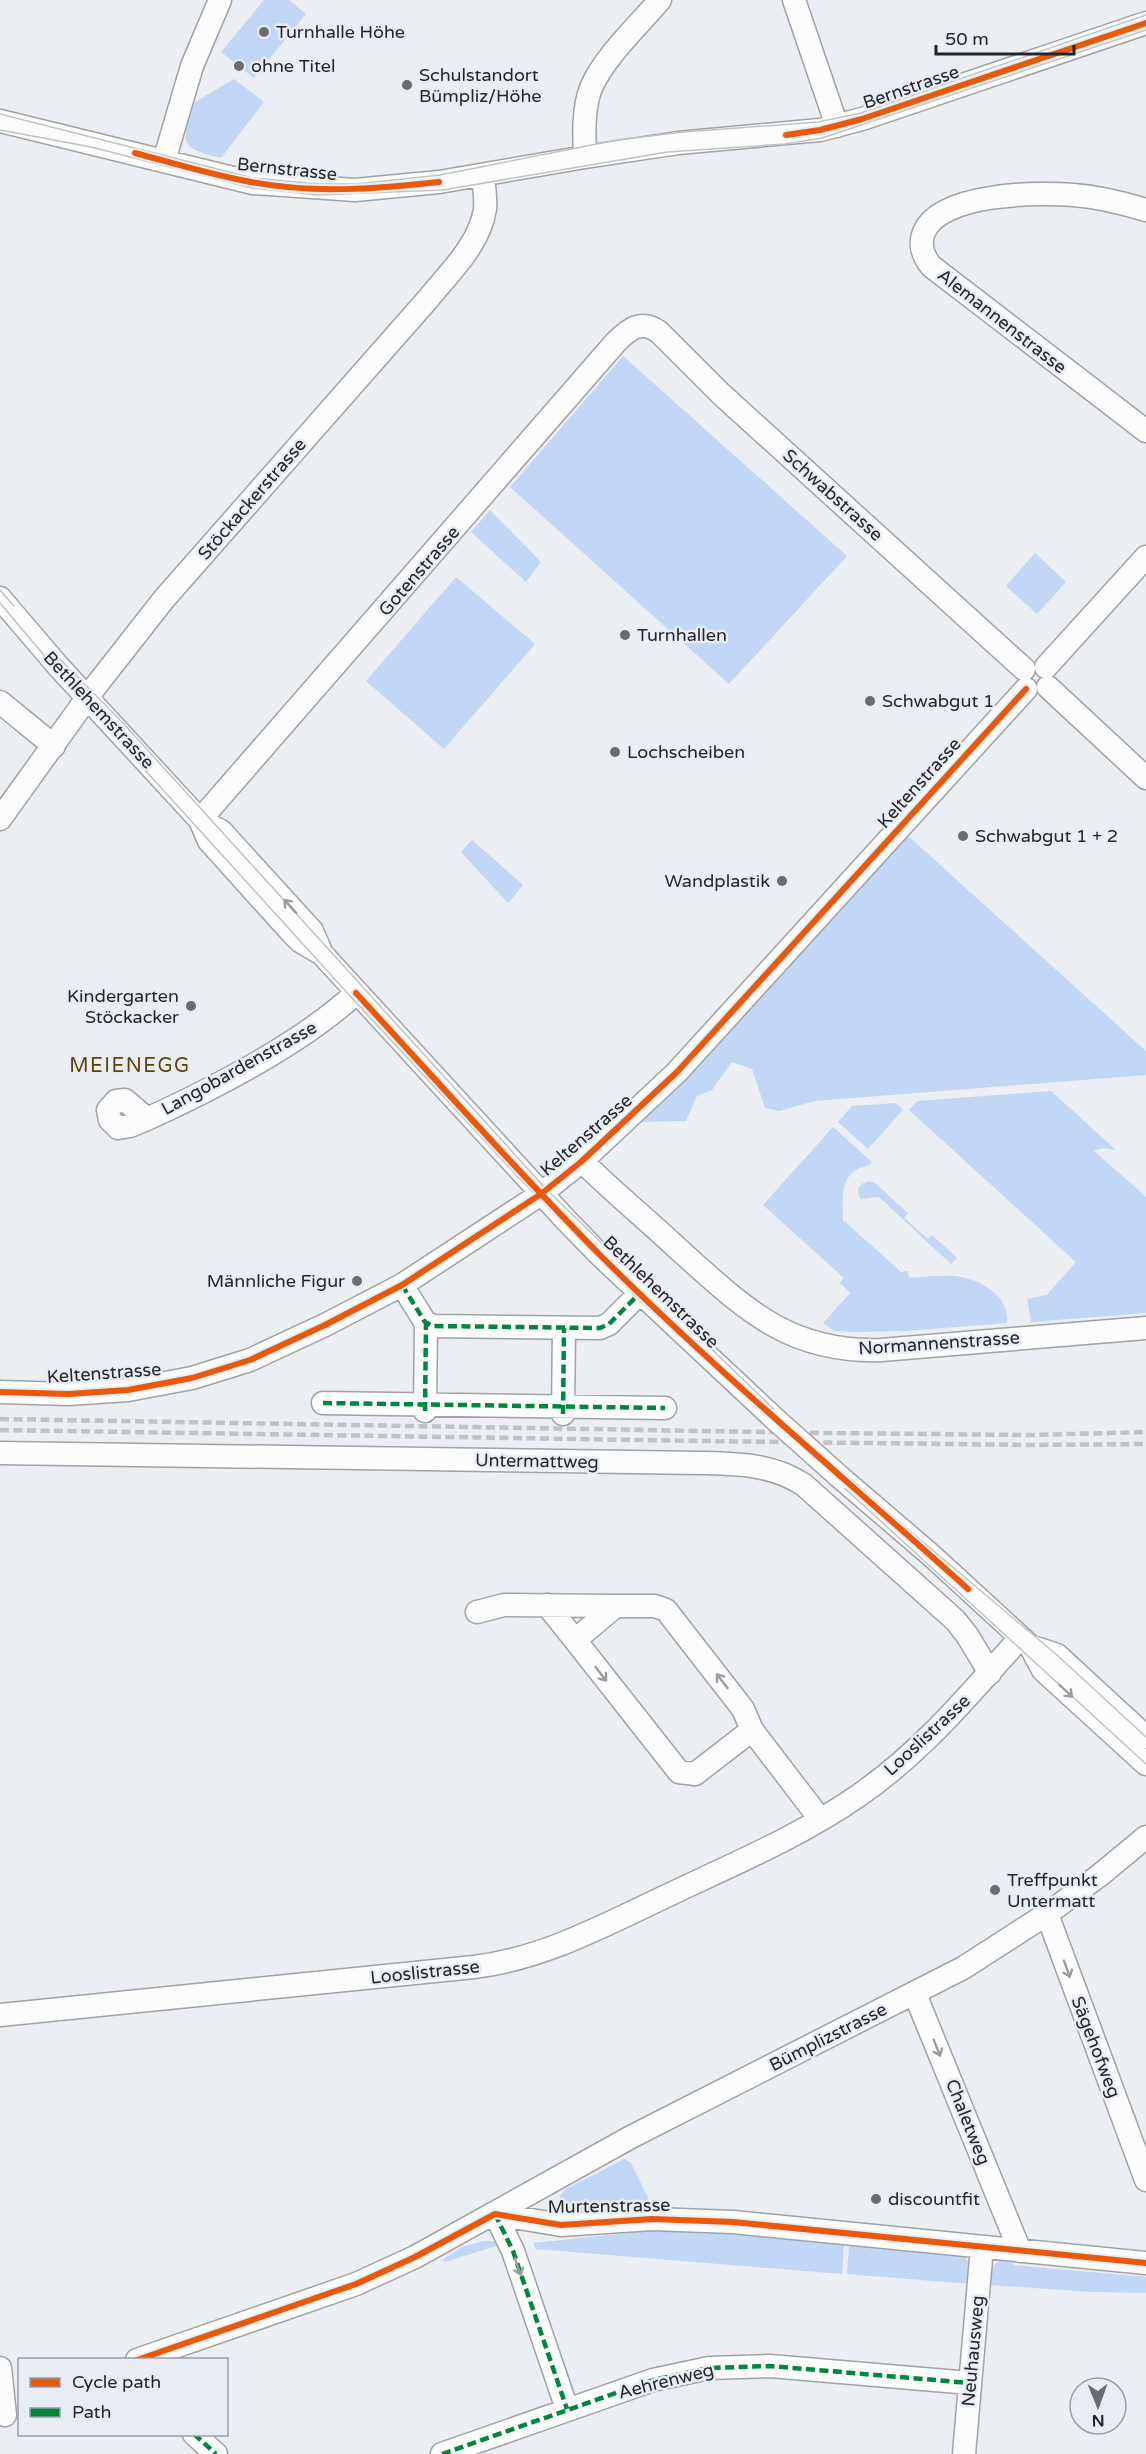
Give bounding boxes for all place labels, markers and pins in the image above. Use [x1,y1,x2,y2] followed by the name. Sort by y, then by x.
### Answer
[276,21,405,43] place label: Turnhalle Höhe
[257,25,271,39] marker: Turnhalle Höhe
[251,55,335,77] place label: ohne Titel
[232,59,246,73] marker: ohne Titel
[419,64,542,107] place label: Schulstandort Bümpliz/Höhe
[400,78,414,92] marker: Schulstandort Bümpliz/Höhe
[637,624,727,646] place label: Turnhallen
[618,628,632,642] marker: Turnhallen
[882,690,994,712] place label: Schwabgut 1
[863,694,877,708] marker: Schwabgut 1
[627,741,745,763] place label: Lochscheiben
[608,745,622,759] marker: Lochscheiben
[975,825,1118,847] place label: Schwabgut 1 + 2
[956,829,970,843] marker: Schwabgut 1 + 2
[664,870,770,892] place label: Wandplastik
[775,874,789,888] marker: Wandplastik
[67,985,179,1028] place label: Kindergarten Stöckacker
[184,999,198,1013] marker: Kindergarten Stöckacker
[207,1270,345,1292] place label: Männliche Figur
[350,1274,364,1288] marker: Männliche Figur
[1007,1869,1098,1912] place label: Treffpunkt Untermatt
[988,1883,1002,1897] marker: Treffpunkt Untermatt
[888,2188,980,2210] place label: discountfit
[869,2192,883,2206] marker: discountfit

